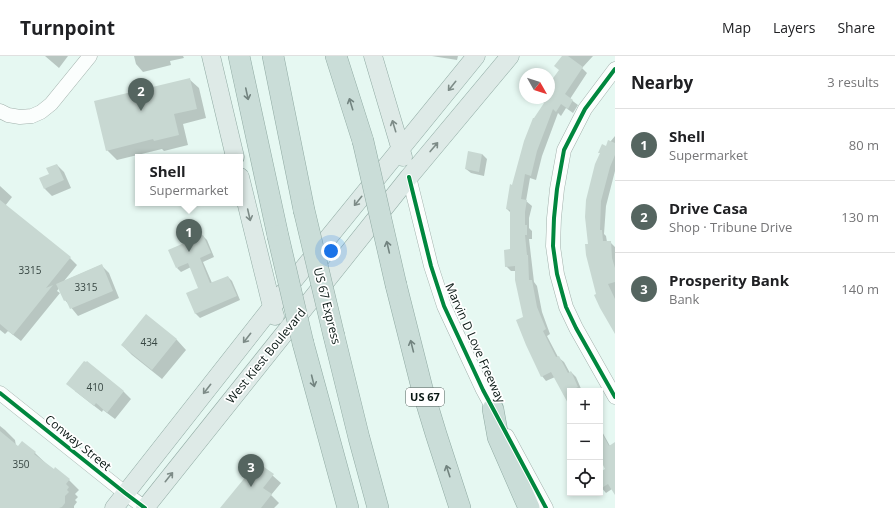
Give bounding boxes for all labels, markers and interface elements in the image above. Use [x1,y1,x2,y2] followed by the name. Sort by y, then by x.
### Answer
[20,15,115,41] text: Turnpoint
[722,18,751,37] text: Map
[773,18,815,37] text: Layers
[837,18,875,37] text: Share
[519,68,555,104] north arrow
[631,71,693,94] text: Nearby
[827,73,879,91] text: 3 results
[128,78,154,111] pin: 2
[447,81,456,92] one-way arrow
[244,87,252,100] one-way arrow
[347,98,354,111] one-way arrow
[390,120,397,133] one-way arrow
[669,126,705,146] text: Shell
[640,136,648,154] text: 1
[849,136,879,154] text: 80 m
[429,142,438,153] one-way arrow
[669,146,748,164] text: Supermarket
[135,154,243,206] popup
[149,161,186,181] text: Shell
[149,181,229,199] text: Supermarket
[354,196,363,206] one-way arrow
[669,198,748,218] text: Drive Casa
[246,208,253,221] one-way arrow
[640,208,648,226] text: 2
[841,208,879,226] text: 130 m
[669,218,792,236] text: Shop · Tribune Drive
[176,219,202,252] pin: 1
[321,241,341,261] your location
[383,241,391,254] one-way arrow
[19,263,42,277] house number: 3315
[310,266,345,346] street label: US 67 Express
[669,270,789,290] text: Prosperity Bank
[75,280,98,294] house number: 3315
[441,280,510,406] street label: Marvin D Love Freeway
[640,280,648,298] text: 3
[841,280,879,298] text: 140 m
[669,290,699,308] text: Bank
[222,304,309,407] street label: West Kiest Boulevard
[243,332,252,343] one-way arrow
[140,335,158,349] house number: 434
[408,340,415,353] one-way arrow
[310,374,317,387] one-way arrow
[86,380,104,394] house number: 410
[203,384,211,395] one-way arrow
[406,388,444,406] road number: US 67
[567,388,603,496] map controls
[567,388,603,424] button: +
[42,411,115,475] street label: Conway Street
[567,424,603,460] button: −
[238,454,264,487] pin: 3
[12,457,30,471] house number: 350
[567,460,603,496] button: locate
[444,465,451,478] one-way arrow
[165,472,174,483] one-way arrow

